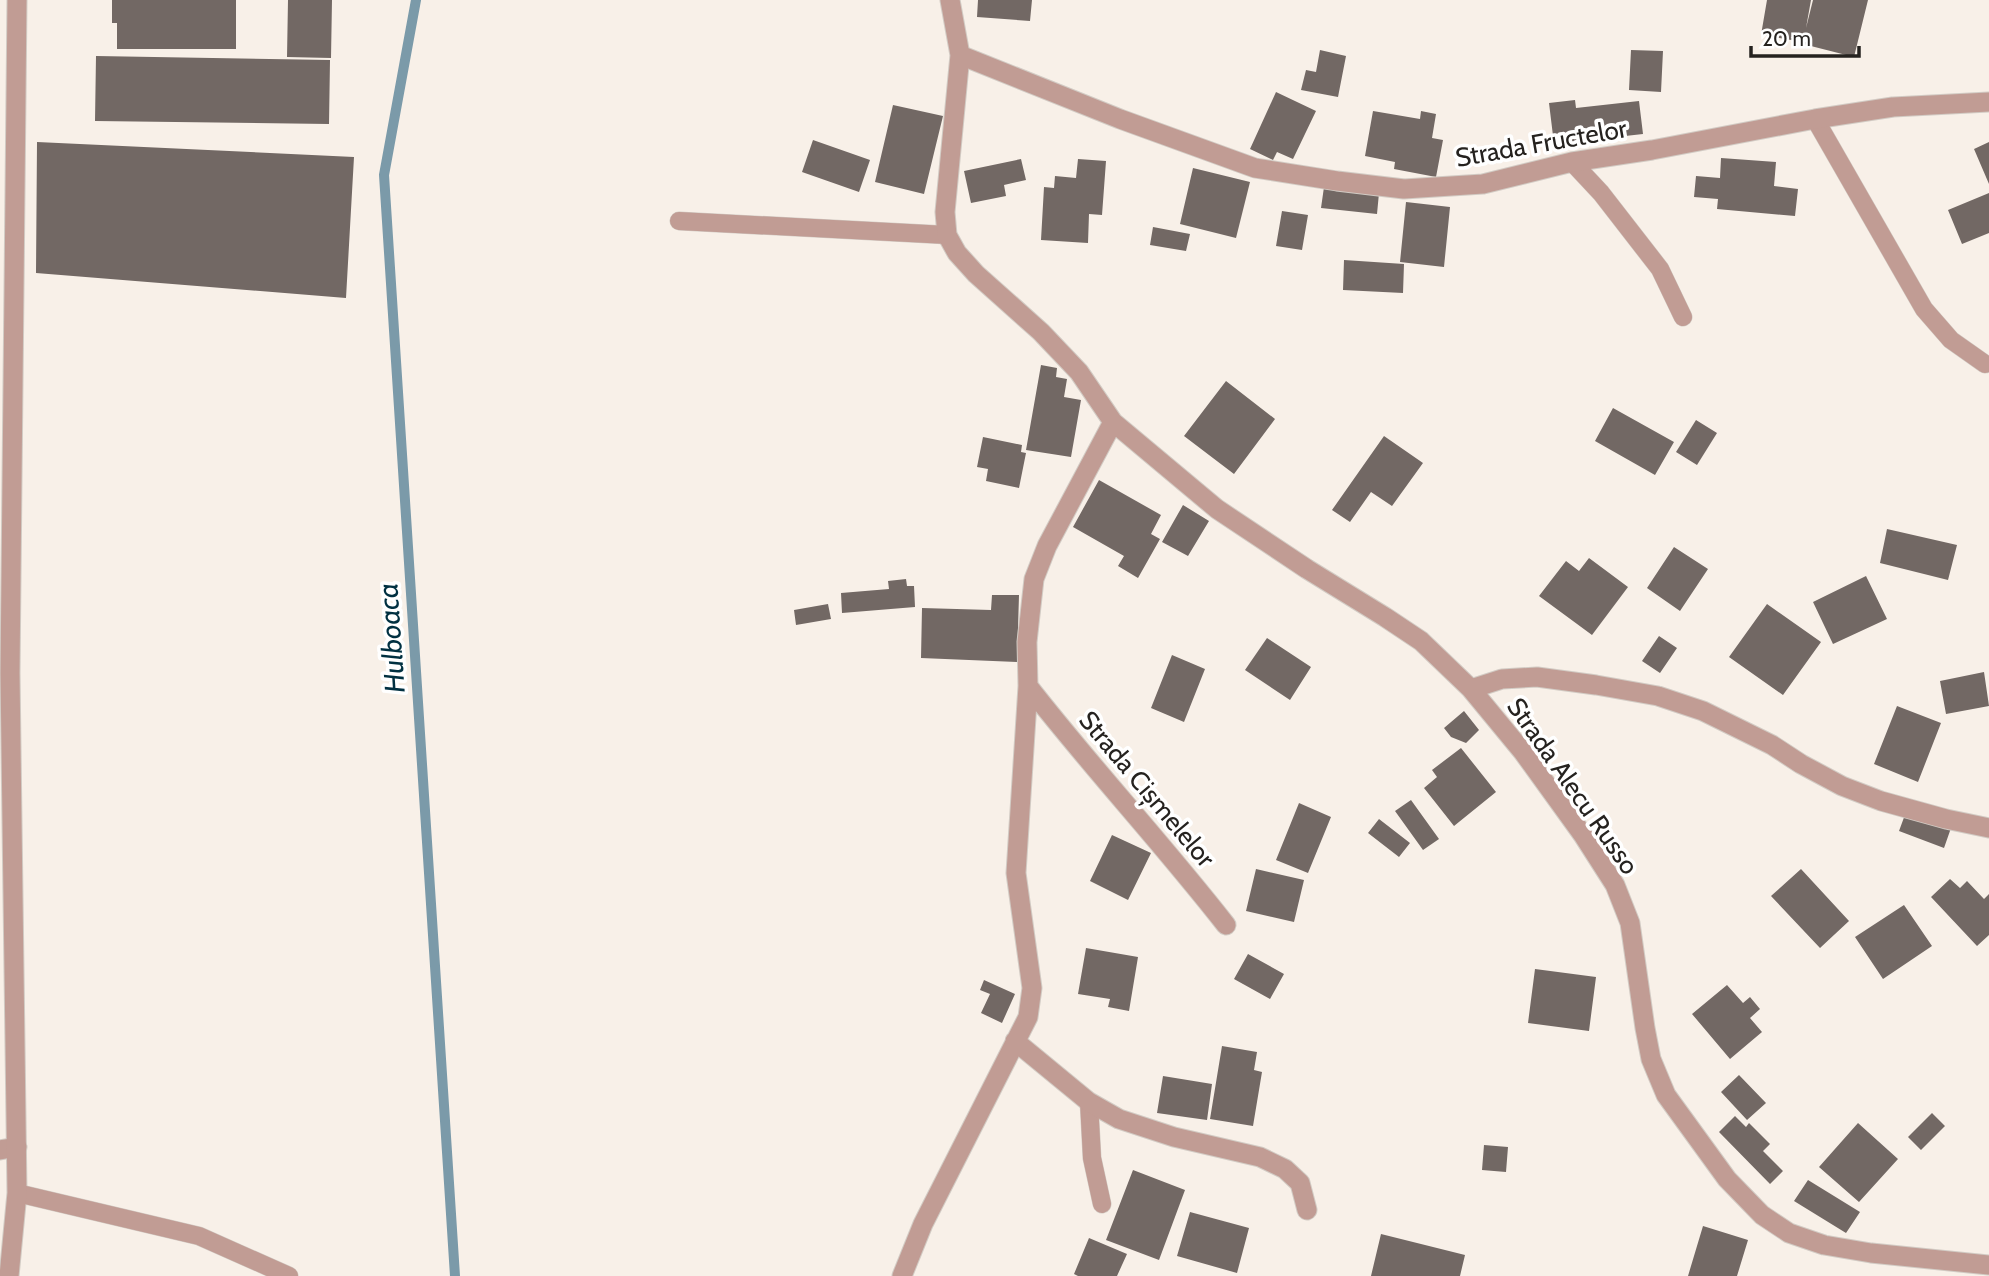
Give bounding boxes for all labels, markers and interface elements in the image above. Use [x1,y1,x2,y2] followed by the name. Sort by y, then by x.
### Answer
[1751,14,1860,58] scale bar
[1762,26,1811,51] text: 20 m
[1453,112,1630,174] street label: Strada Fructelor
[370,582,412,694] water label: Hulboaca
[1500,692,1646,880] street label: Strada Alecu Russo
[1072,704,1222,875] street label: Strada Cișmelelor

